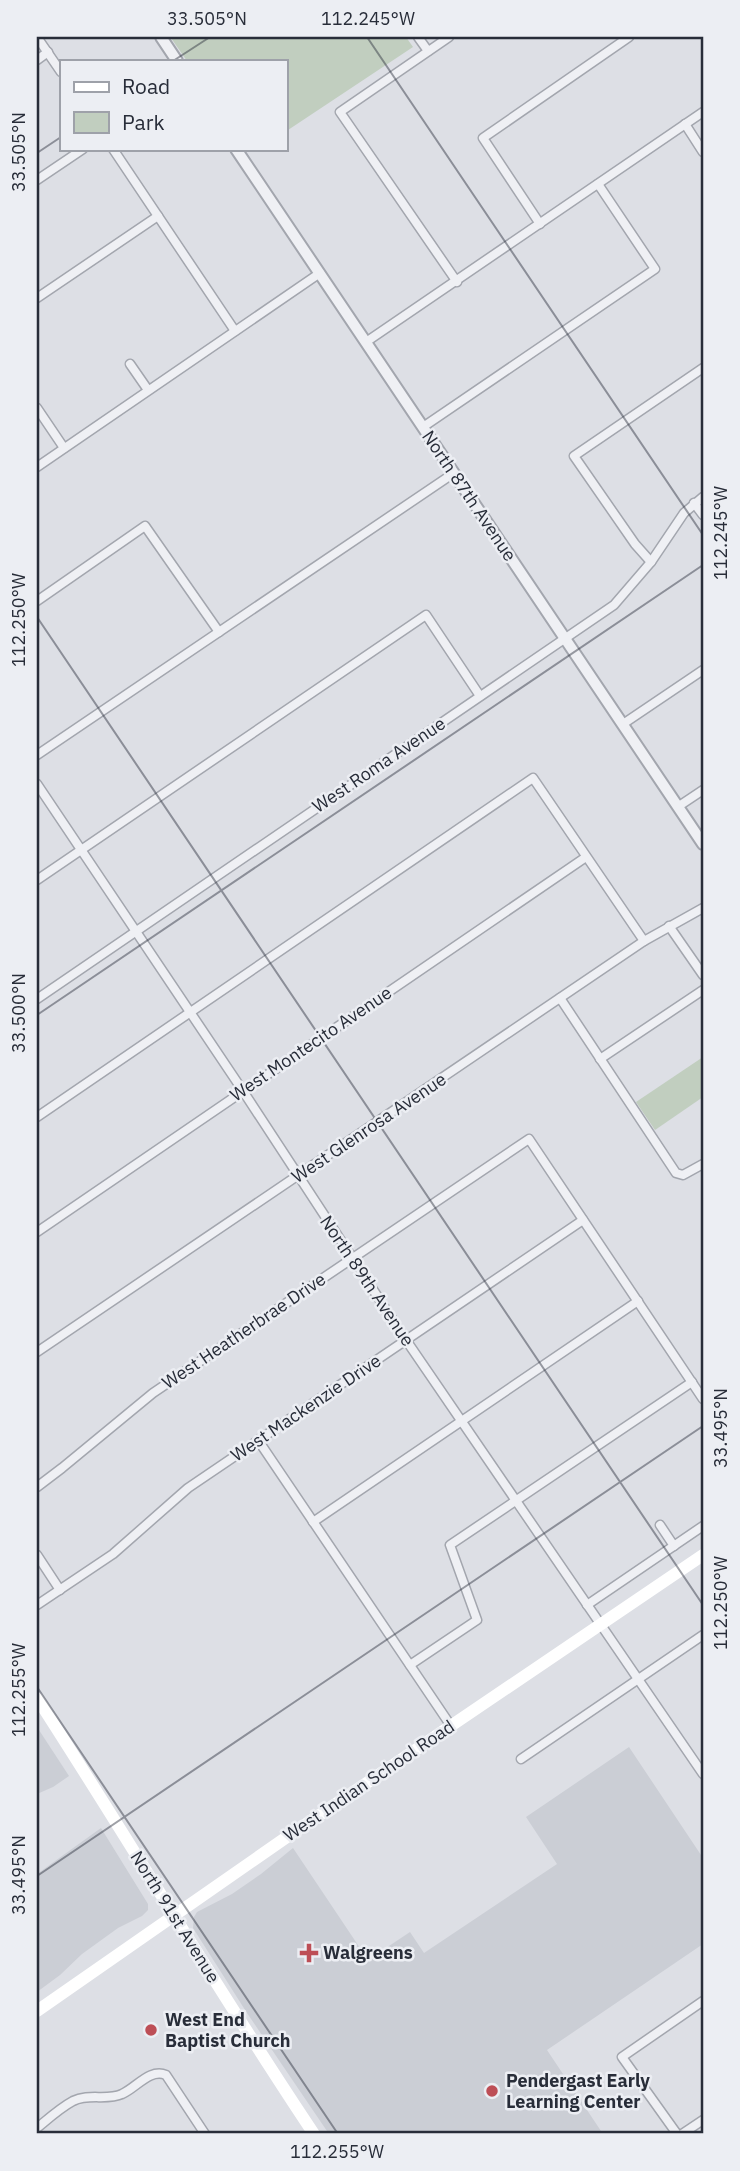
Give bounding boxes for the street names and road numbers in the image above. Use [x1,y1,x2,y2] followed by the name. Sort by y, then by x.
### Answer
[417,426,522,566] street label: North 87th Avenue
[308,711,450,818] street label: West Roma Avenue
[225,981,396,1106] street label: West Montecito Avenue
[287,1067,451,1188] street label: West Glenrosa Avenue
[315,1211,420,1351] street label: North 89th Avenue
[157,1267,330,1394] street label: West Heatherbrae Drive
[226,1349,385,1466] street label: West Mackenzie Drive
[279,1715,459,1847] street label: West Indian School Road
[126,1847,225,1987] street label: North 91st Avenue

